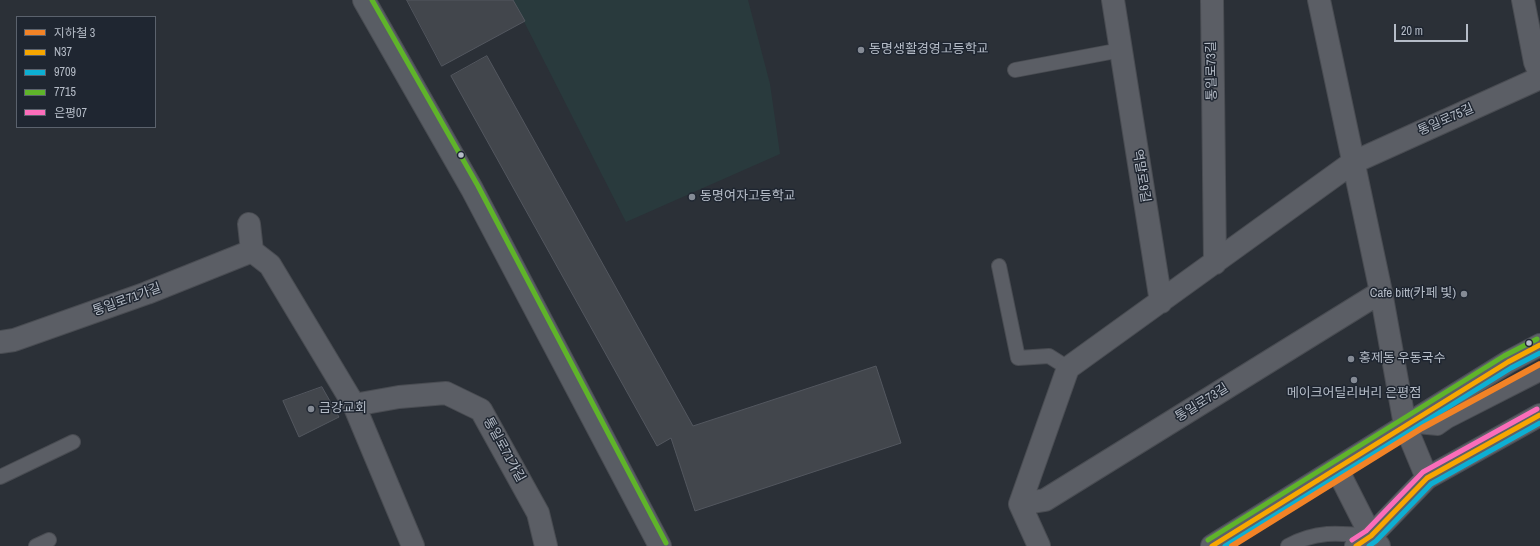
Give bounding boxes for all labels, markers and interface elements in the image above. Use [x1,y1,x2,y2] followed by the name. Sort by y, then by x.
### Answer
[16,16,156,128] legend
[1396,16,1470,42] scale bar
[1401,23,1423,39] text: 20 m
[54,25,95,41] text: 지하철 3
[1204,41,1220,101] street label: 통일로73길
[869,42,989,58] place label: 동명생활경영고등학교
[54,44,72,60] text: N37
[856,45,866,55] marker: 동명생활경영고등학교
[54,64,76,80] text: 9709
[54,84,76,100] text: 7715
[1416,101,1476,139] street label: 통일로75길
[54,105,87,121] text: 은평07
[1129,148,1153,204] street label: 역말로9길
[456,150,466,160] unlabelled marker
[700,189,796,205] place label: 동명여자고등학교
[687,192,697,202] marker: 동명여자고등학교
[91,280,163,320] street label: 통일로71가길
[1370,286,1456,302] place label: Cafe bitt(카페 빛)
[1459,289,1469,299] marker: Cafe bitt(카페 빛)
[1524,338,1534,348] unlabelled marker
[1359,351,1446,367] place label: 홍제동 우동국수
[1346,354,1356,364] marker: 홍제동 우동국수
[1349,375,1359,385] marker: 메이크어딜리버리 은평점
[1173,381,1231,425] street label: 통일로73길
[1287,386,1421,402] place label: 메이크어딜리버리 은평점
[319,401,367,417] place label: 금강교회
[306,404,316,414] marker: 금강교회
[480,415,528,485] street label: 통일로71가길

